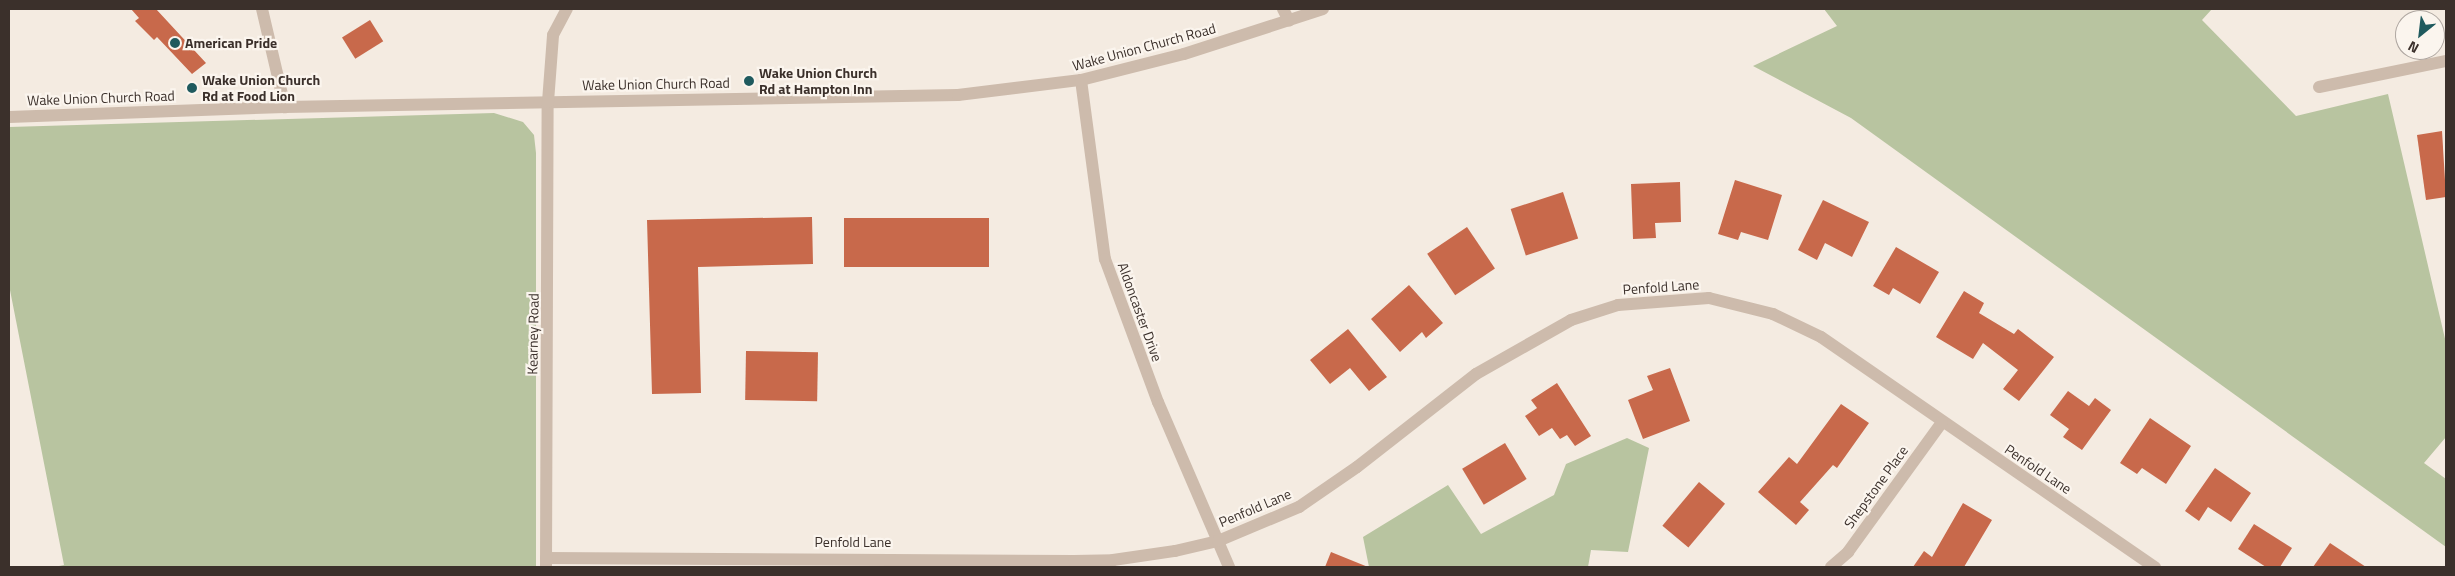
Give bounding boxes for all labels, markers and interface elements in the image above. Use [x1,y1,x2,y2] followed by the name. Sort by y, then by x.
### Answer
[2395,10,2445,60] north arrow
[1070,20,1218,74] street label: Wake Union Church Road
[185,35,277,51] place label: American Pride
[2404,36,2422,59] text: N
[169,37,181,49] marker: American Pride
[759,65,877,98] place label: Wake Union Church Rd at Hampton Inn
[202,72,320,104] place label: Wake Union Church Rd at Food Lion
[582,74,730,94] street label: Wake Union Church Road
[743,75,755,87] marker: Wake Union Church Rd at Hampton Inn
[186,82,198,94] marker: Wake Union Church Rd at Food Lion
[27,87,175,109] street label: Wake Union Church Road
[1114,260,1166,364] street label: Aldoncaster Drive
[1622,276,1700,298] street label: Penfold Lane
[524,293,542,375] street label: Kearney Road
[2001,441,2075,497] street label: Penfold Lane
[1840,443,1912,531] street label: Shepstone Place
[1216,485,1294,531] street label: Penfold Lane
[815,534,891,550] street label: Penfold Lane

